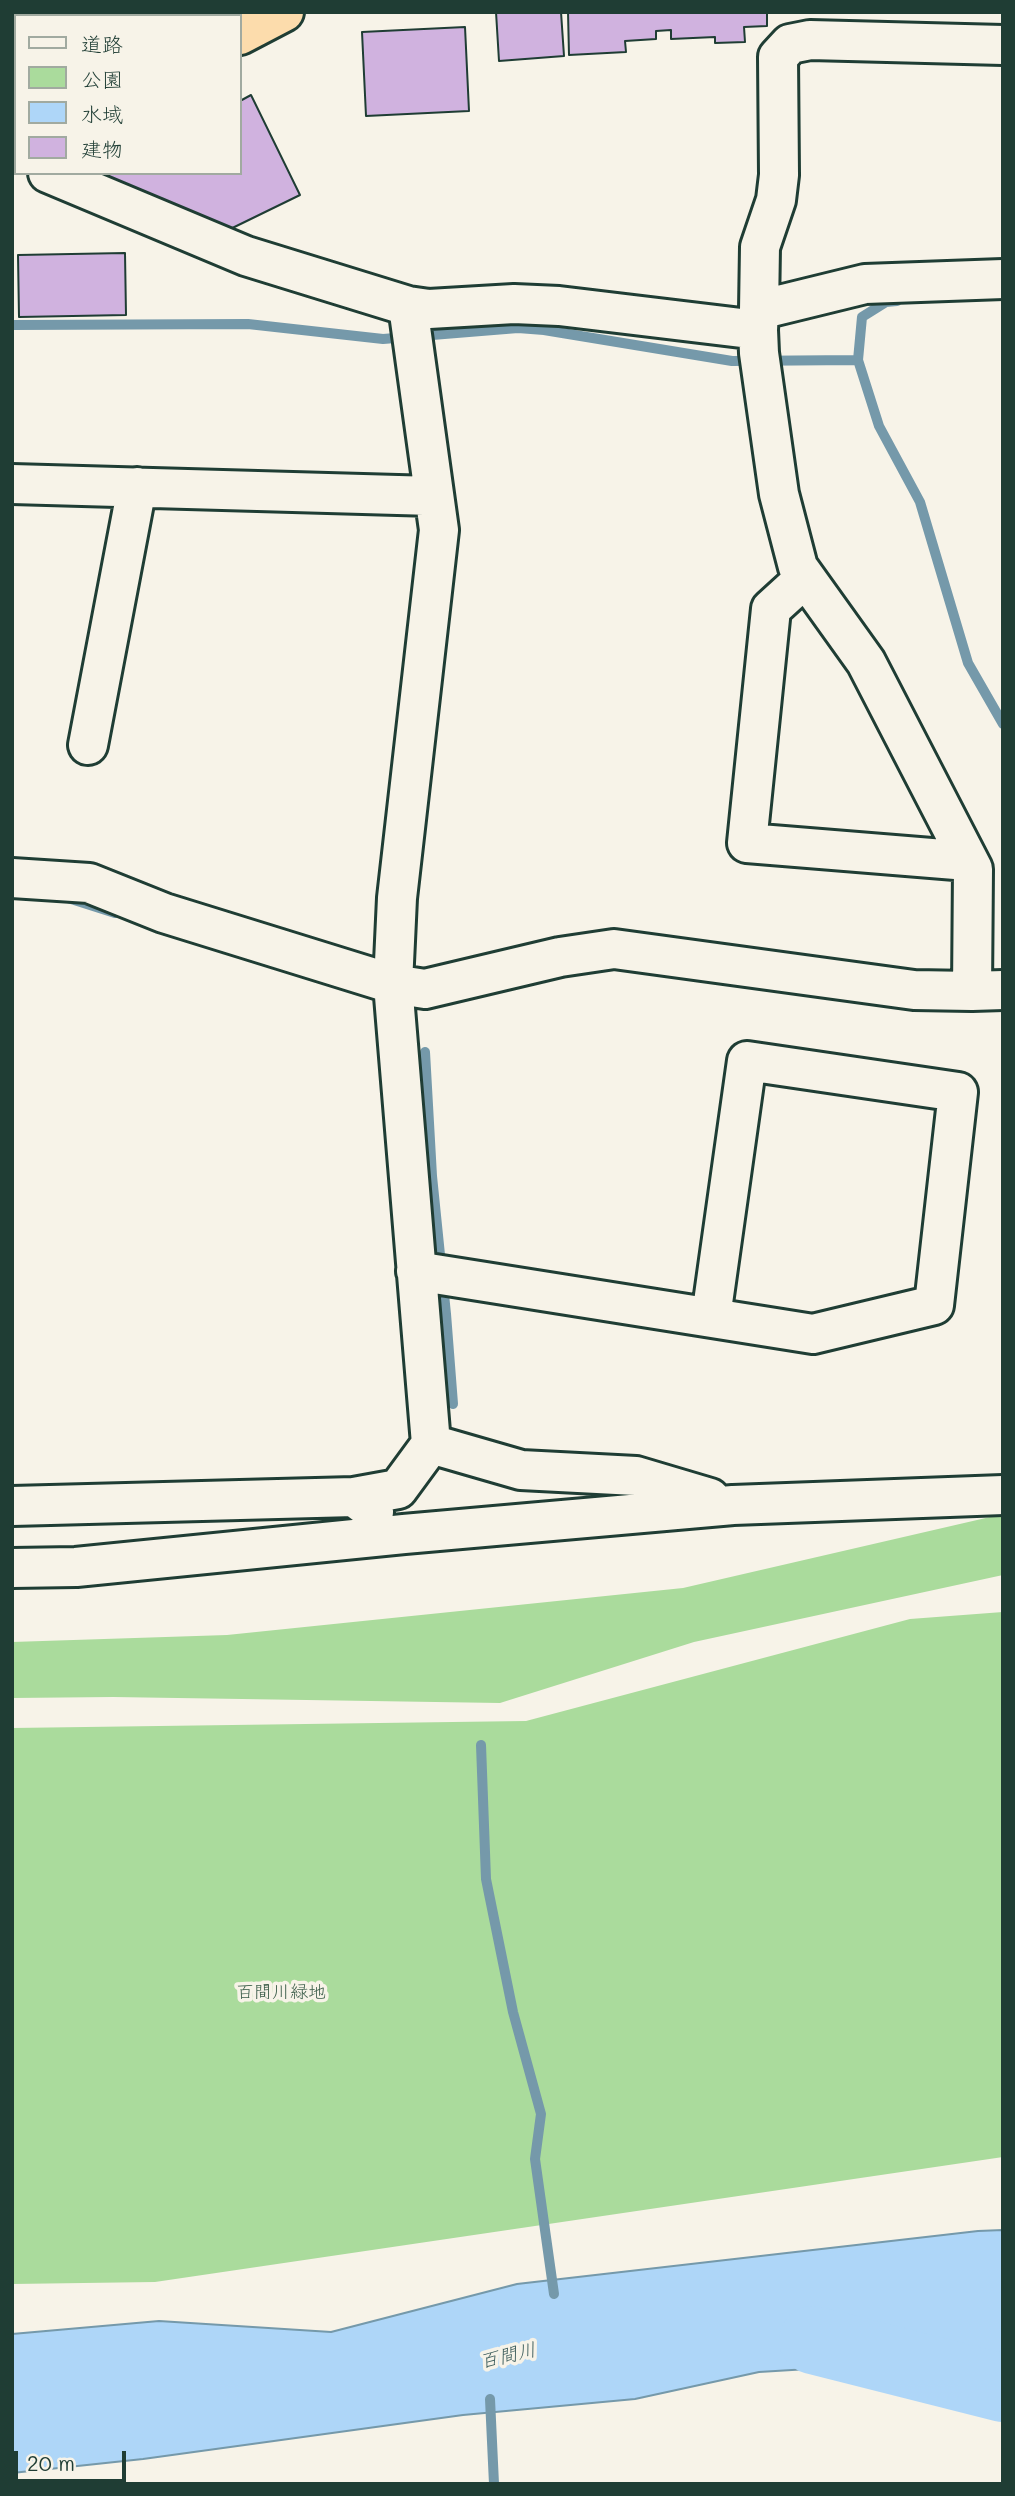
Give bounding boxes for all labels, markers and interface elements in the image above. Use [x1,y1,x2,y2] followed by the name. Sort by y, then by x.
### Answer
[14,14,242,175] legend
[81,30,123,57] text: 道路
[81,65,123,92] text: 公園
[81,100,123,127] text: 水域
[81,135,123,162] text: 建物
[236,1981,326,2003] park label: 百間川緑地
[478,2338,538,2374] water label: 百間川
[18,2436,130,2480] scale bar
[27,2449,75,2476] text: 20 m

